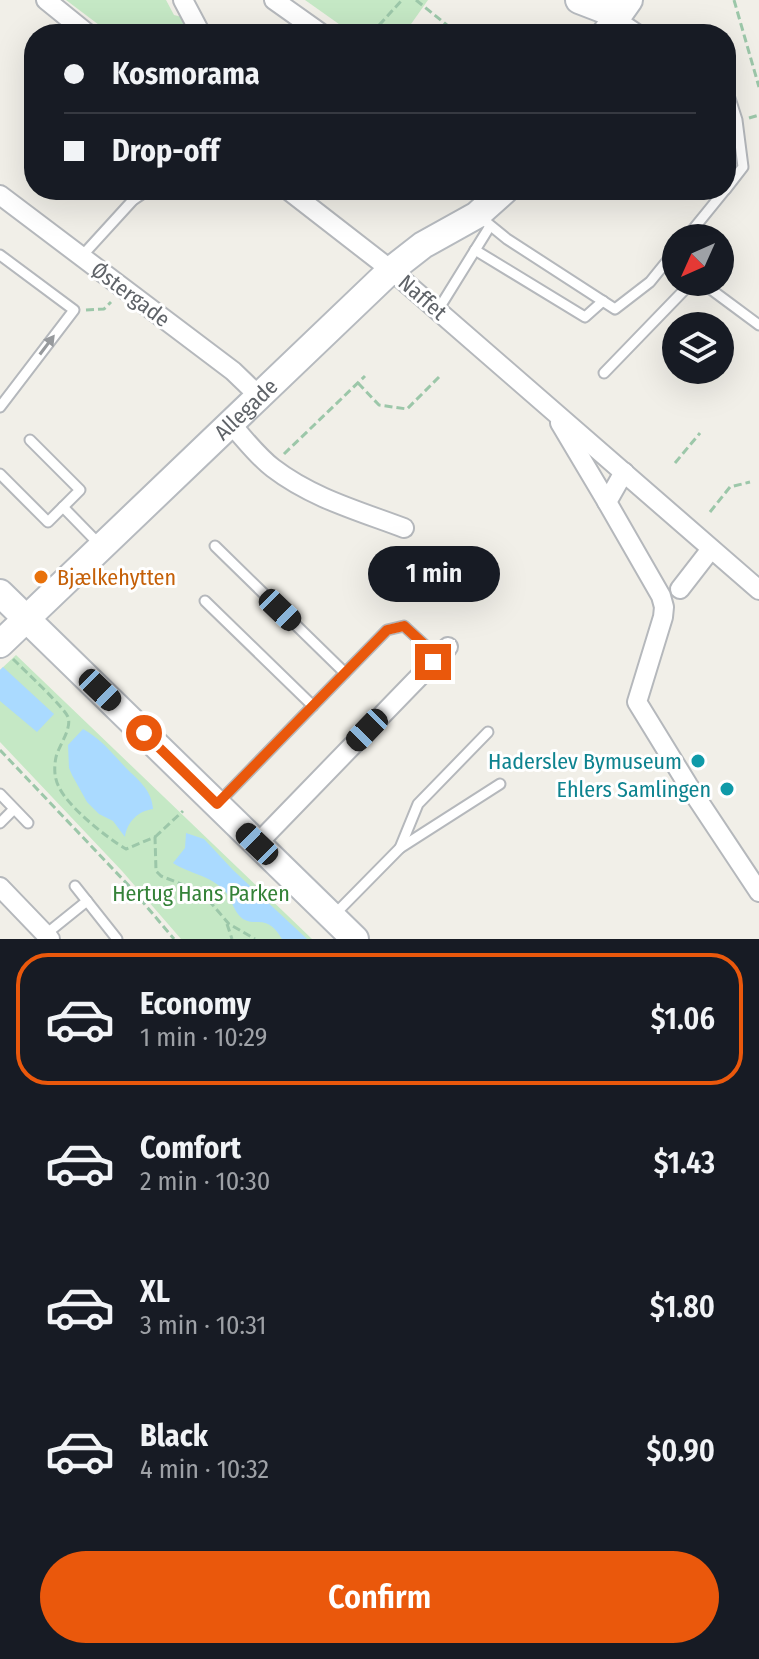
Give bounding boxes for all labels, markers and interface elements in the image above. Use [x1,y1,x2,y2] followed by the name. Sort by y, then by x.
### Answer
[112,56,260,92] text: Kosmorama
[112,133,219,169] text: Drop-off
[662,224,734,296] north arrow
[662,224,734,384] map controls
[86,256,175,333] street label: Østergade
[393,269,453,326] street label: Naffet
[662,312,734,384] button: layers
[39,334,55,355] one-way arrow
[209,373,283,446] street label: Allegade
[367,546,499,602] callout: 1 min
[406,558,462,589] text: 1 min
[57,564,176,591] place label: Bjælkehytten
[32,568,50,586] marker: Bjælkehytten
[254,585,306,635] car
[415,644,451,680] route end
[74,665,126,715] car
[342,704,392,756] car
[126,715,162,751] route start
[488,748,682,775] place label: Haderslev Bymuseum
[689,752,707,770] marker: Haderslev Bymuseum
[557,776,711,803] place label: Ehlers Samlingen
[718,780,736,798] marker: Ehlers Samlingen
[231,819,283,869] car
[112,880,290,907] park label: Hertug Hans Parken
[44,983,116,1055] icon: car
[140,986,251,1022] text: Economy
[651,1001,715,1037] text: $1.06
[140,1022,267,1053] text: 1 min · 10:29
[44,1127,116,1199] icon: car
[140,1130,241,1166] text: Comfort
[654,1145,715,1181] text: $1.43
[140,1166,270,1197] text: 2 min · 10:30
[44,1271,116,1343] icon: car
[140,1274,170,1310] text: XL
[650,1289,715,1325] text: $1.80
[140,1310,267,1341] text: 3 min · 10:31
[44,1415,116,1487] icon: car
[140,1418,208,1454] text: Black
[646,1433,715,1469] text: $0.90
[140,1454,269,1485] text: 4 min · 10:32
[40,1551,719,1643] button: Confirm

